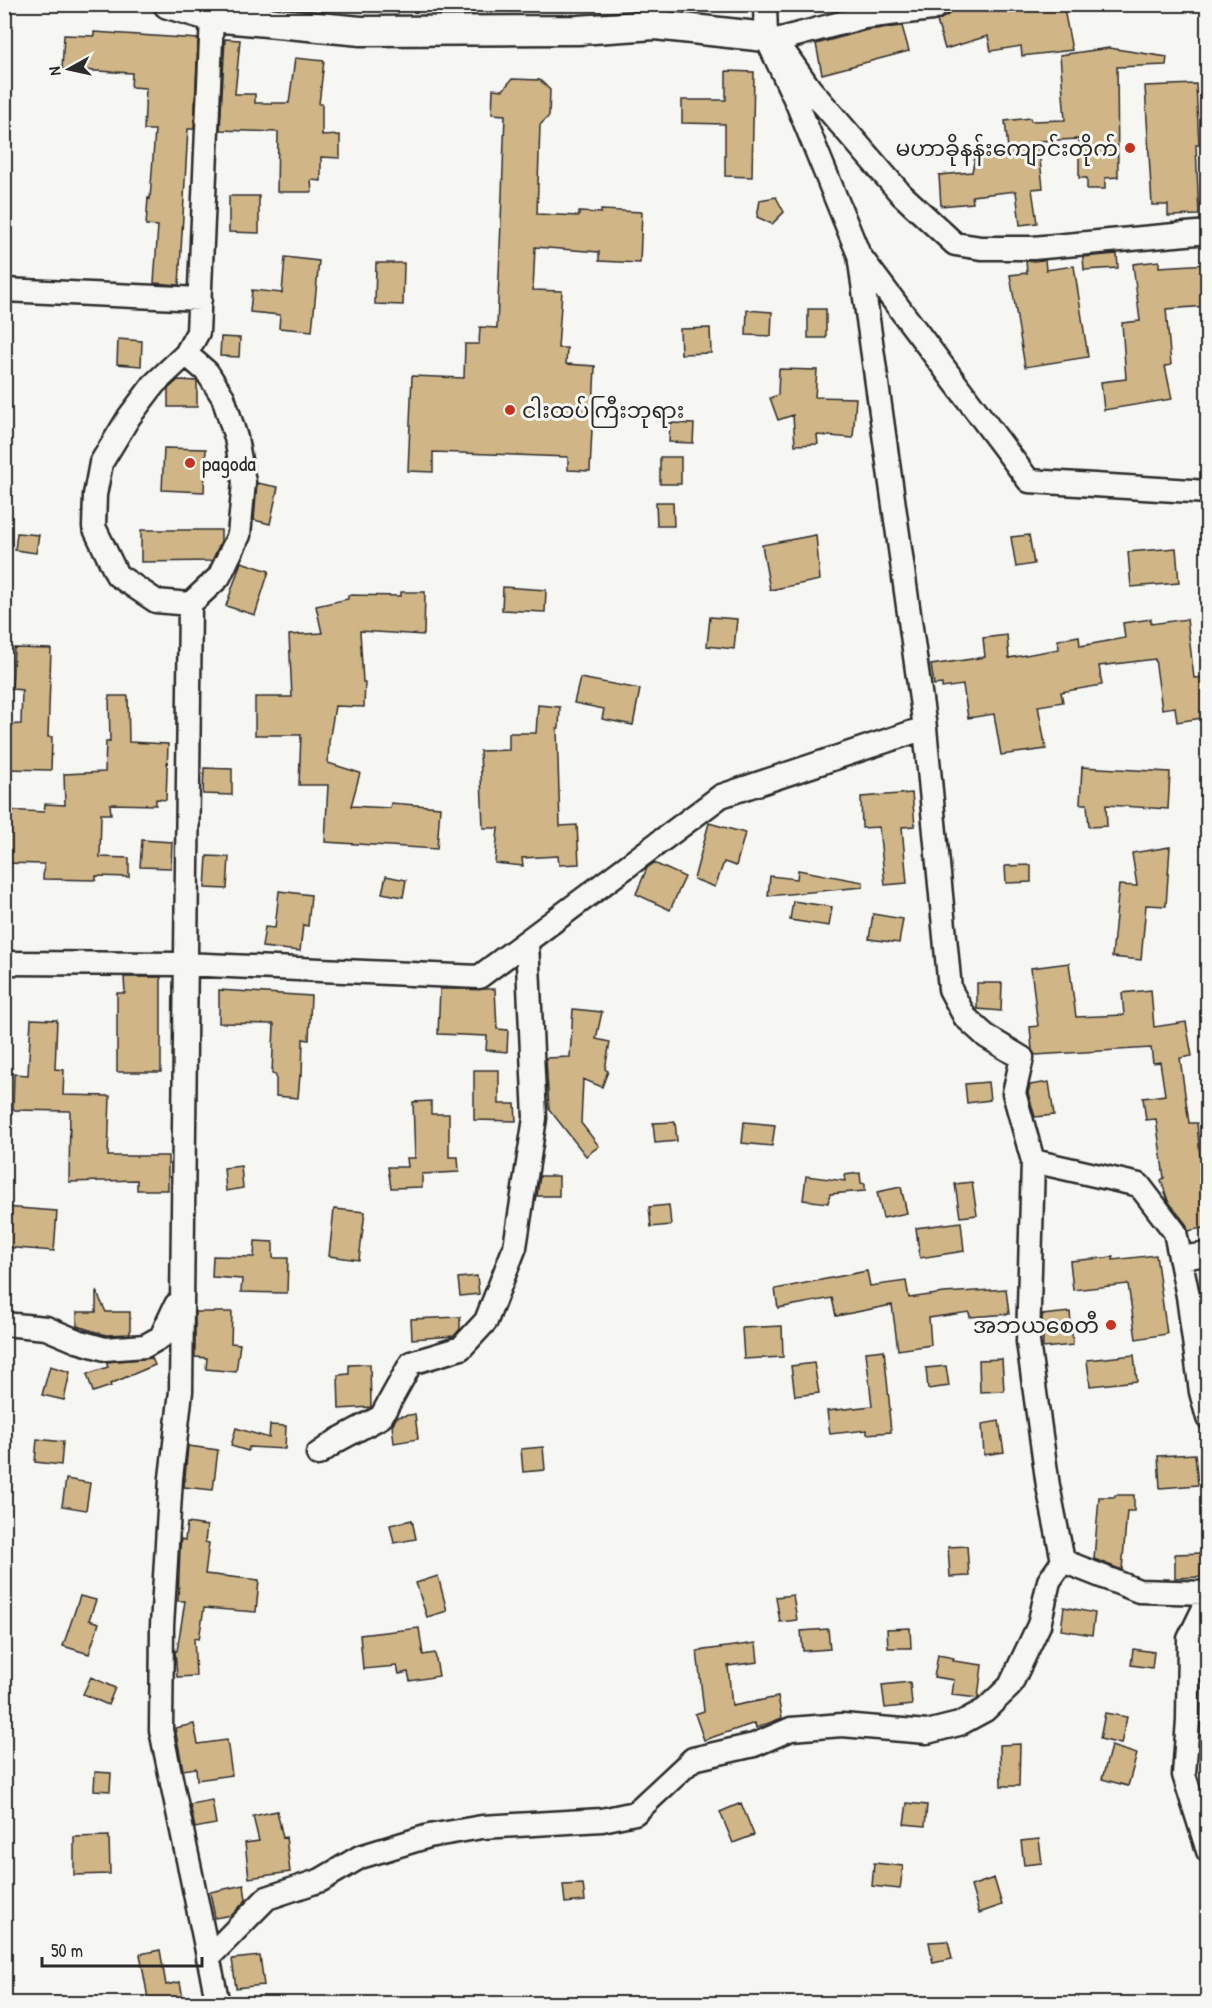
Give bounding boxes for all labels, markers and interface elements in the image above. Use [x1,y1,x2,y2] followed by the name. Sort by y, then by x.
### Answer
[39,39,99,99] north arrow
[43,65,66,77] text: N
[895,133,1118,167] place label: မဟာခိုနန်းကျောင်းတိုက်
[1123,141,1137,155] marker: မဟာခိုနန်းကျောင်းတိုက်
[522,395,684,428] place label: ငါးထပ်ကြီးဘုရား
[503,403,517,417] marker: ငါးထပ်ကြီးဘုရား
[202,448,256,478] place label: pagoda
[183,456,197,470] marker: pagoda
[973,1310,1099,1340] place label: အဘယစေတီ
[1104,1318,1118,1332] marker: အဘယစေတီ
[42,1930,202,1968] scale bar
[51,1938,83,1963] text: 50 m

